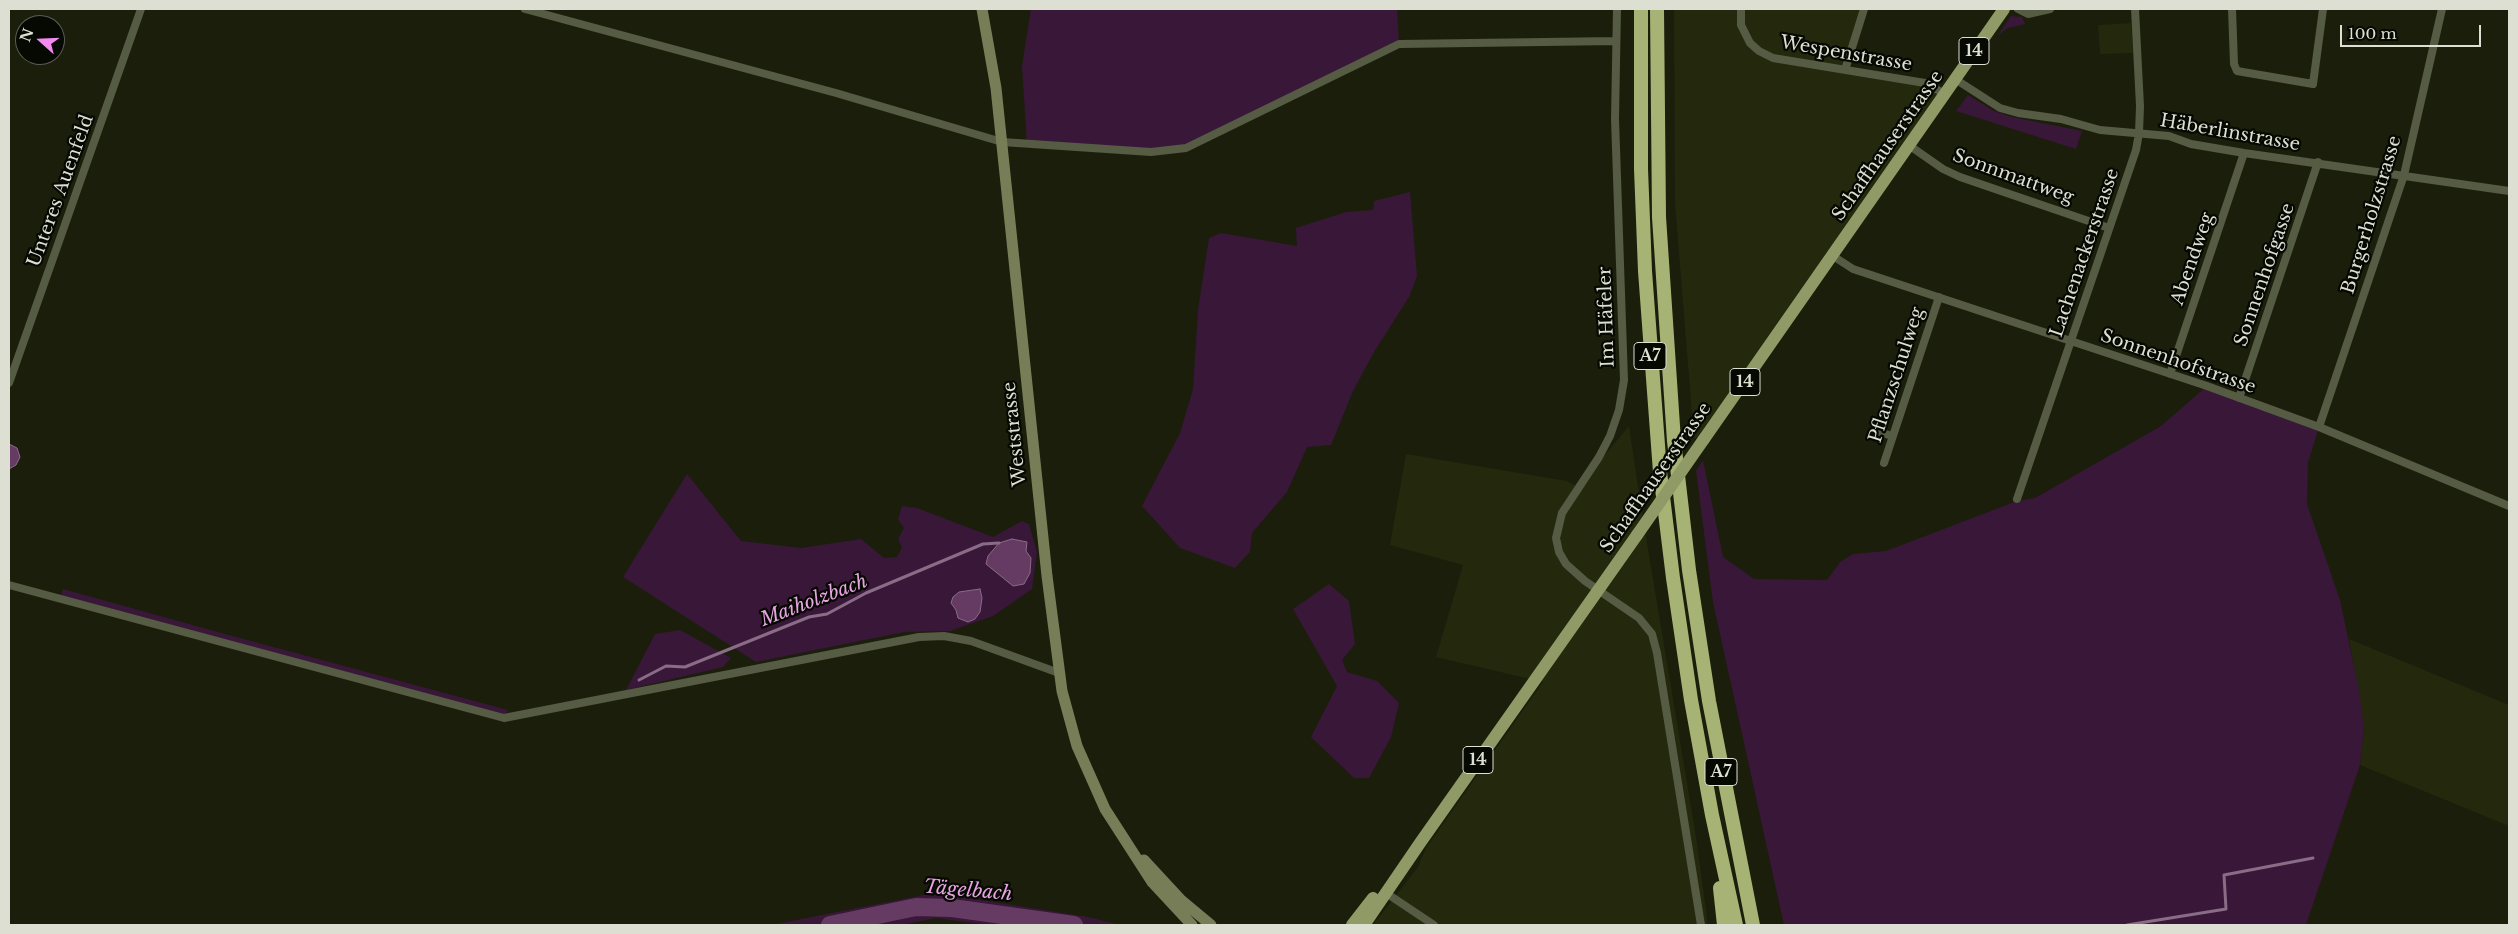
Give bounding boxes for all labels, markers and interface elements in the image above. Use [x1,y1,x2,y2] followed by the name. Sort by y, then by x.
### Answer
[15,15,65,65] north arrow
[2343,15,2484,47] scale bar
[2348,24,2397,43] text: 100 m
[16,26,38,44] text: N
[1778,32,1914,76] street label: Wespenstrasse
[1959,37,1989,64] road number: 14
[1828,67,1948,225] street label: Schaffhauserstrasse
[2158,110,2302,156] street label: Häberlinstrasse
[23,112,99,270] street label: Unteres Auenfeld
[2338,133,2406,297] street label: Burgerholzstrasse
[1950,145,2076,209] street label: Sonnmattweg
[2046,166,2124,340] street label: Lachenackerstrasse
[2230,201,2300,349] street label: Sonnenhofgasse
[2167,210,2219,308] street label: Abendweg
[1594,266,1620,368] street label: Im Häfeler
[1865,305,1929,445] street label: Pflanzschulweg
[2098,325,2258,399] street label: Sonnenhofstrasse
[1634,342,1666,370] road number: A7
[1730,368,1760,396] road number: 14
[999,381,1031,487] street label: Weststrasse
[1596,399,1716,557] street label: Schaffhauserstrasse
[757,570,871,632] water label: Maiholzbach
[1463,746,1493,774] road number: 14
[1705,759,1737,786] road number: A7
[923,876,1013,906] water label: Tägelbach

